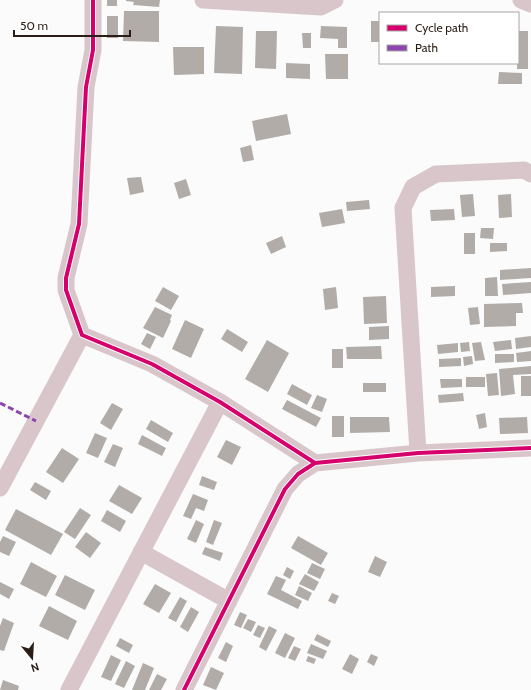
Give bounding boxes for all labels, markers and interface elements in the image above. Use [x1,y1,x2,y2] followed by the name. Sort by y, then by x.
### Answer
[14,12,130,38] scale bar
[379,12,519,64] legend
[20,18,48,33] text: 50 m
[415,20,468,35] text: Cycle path
[415,40,438,55] text: Path
[12,638,52,678] north arrow
[29,660,41,675] text: N

